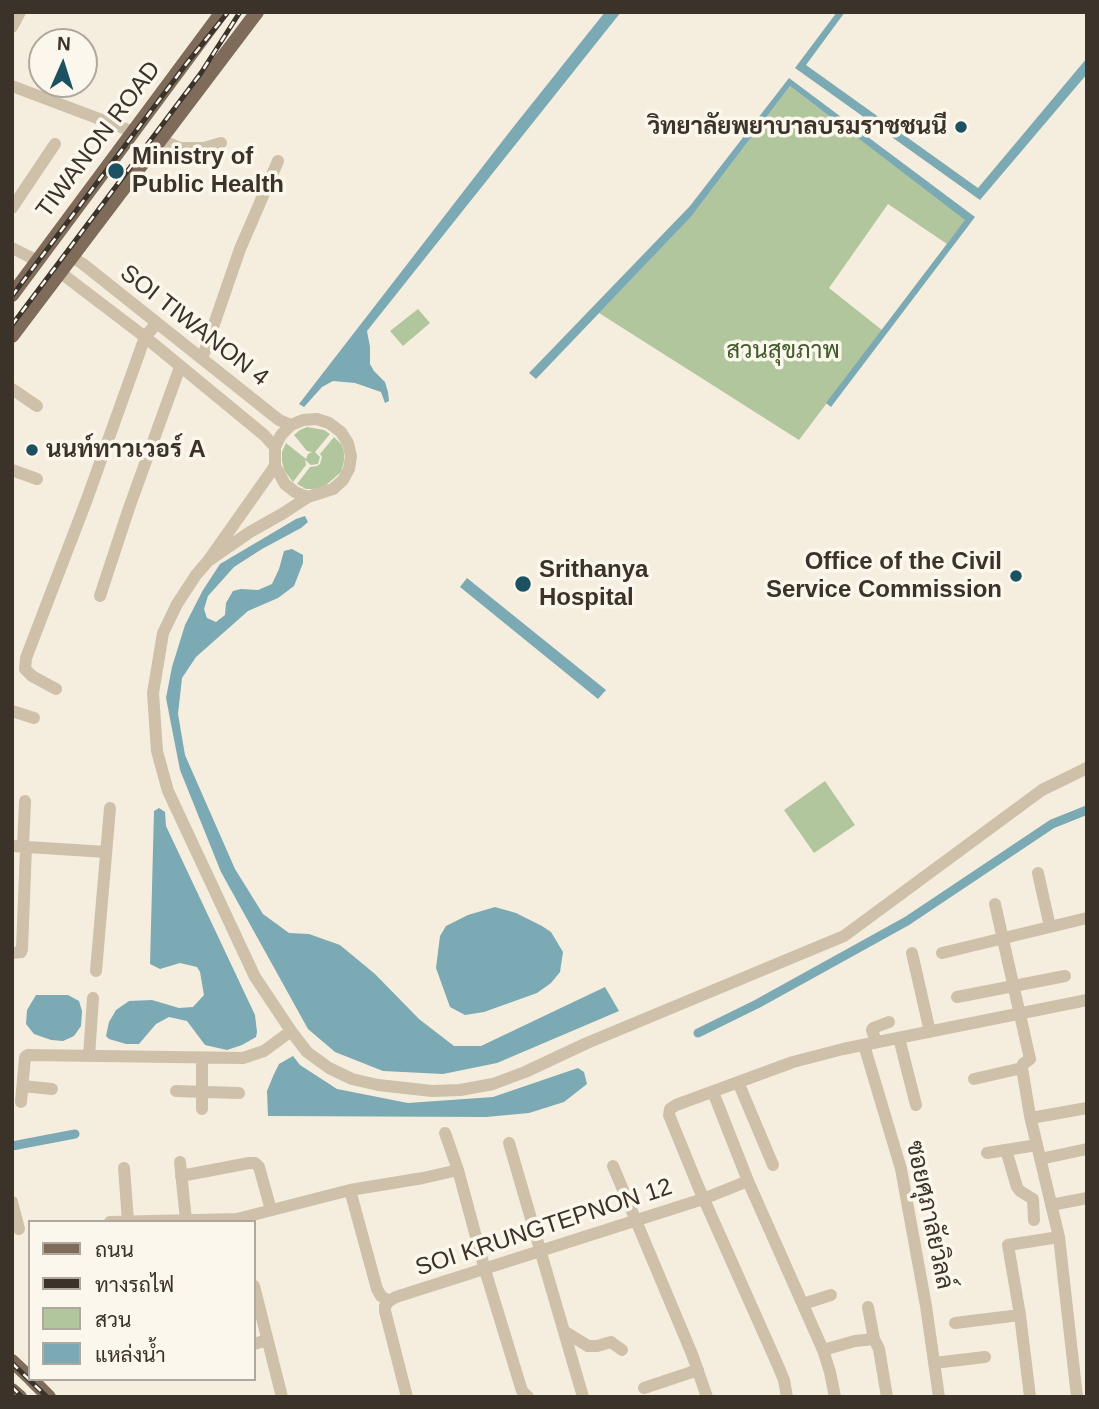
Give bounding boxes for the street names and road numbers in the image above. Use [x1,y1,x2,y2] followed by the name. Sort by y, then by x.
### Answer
[31,56,167,224] street label: TIWANON ROAD
[114,259,274,393] street label: SOI TIWANON 4
[899,1138,959,1292] street label: ซอยศุภาลัยวิลล์
[412,1173,676,1283] street label: SOI KRUNGTEPNON 12

